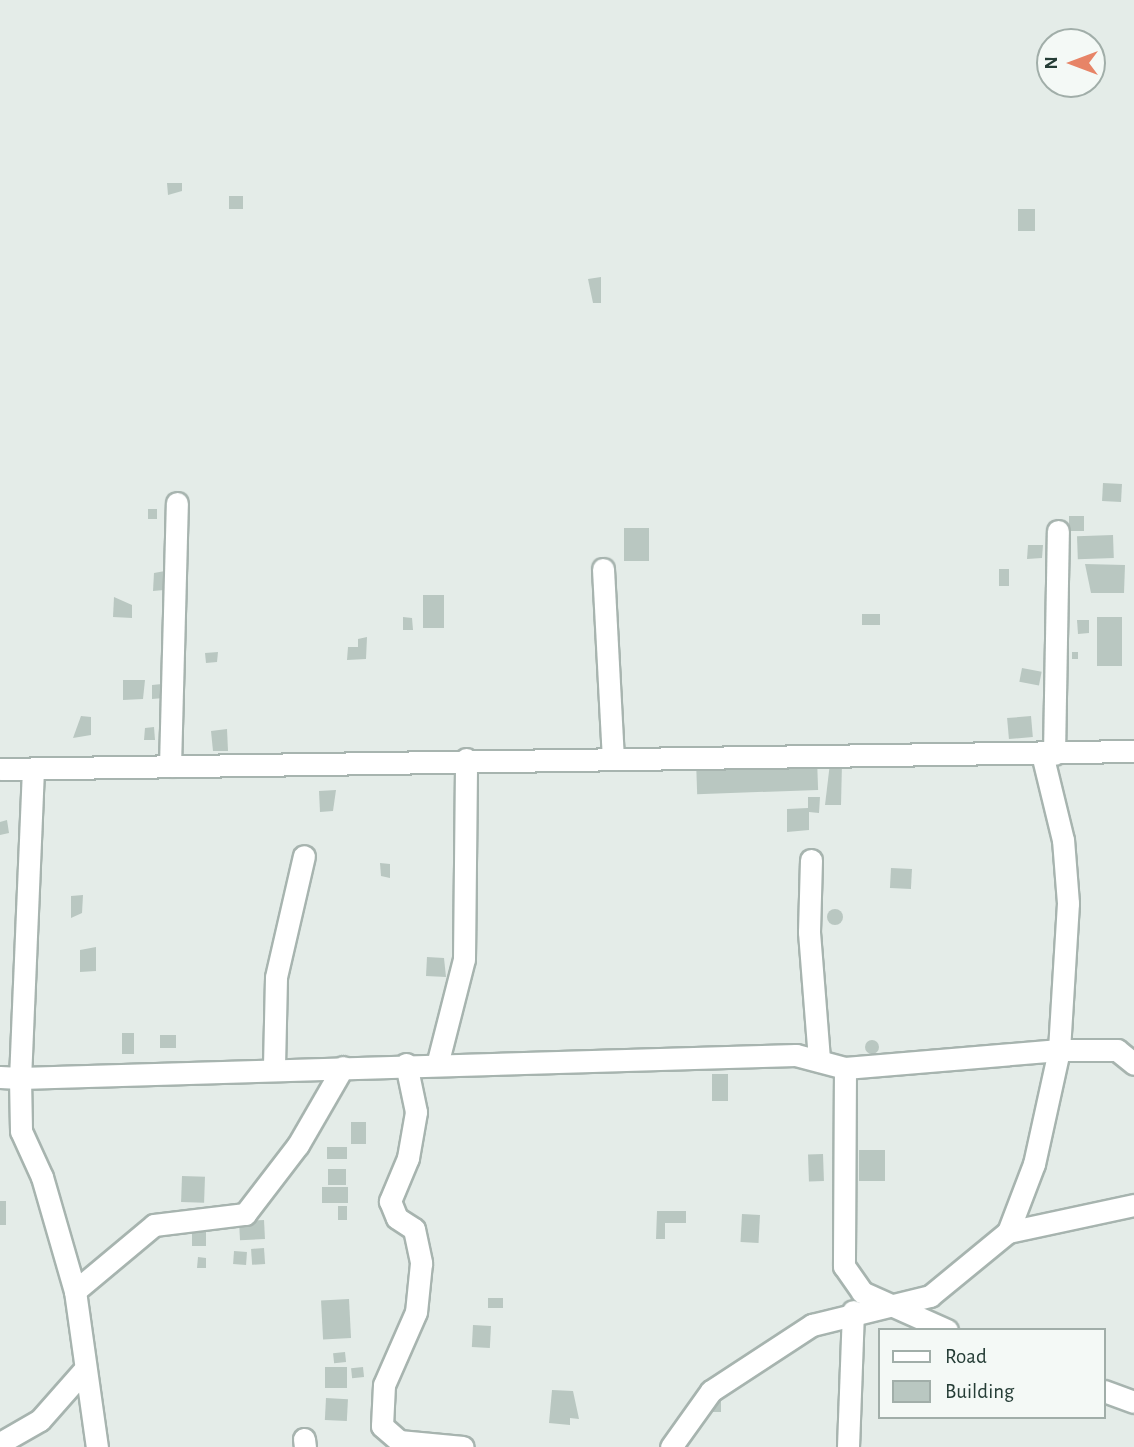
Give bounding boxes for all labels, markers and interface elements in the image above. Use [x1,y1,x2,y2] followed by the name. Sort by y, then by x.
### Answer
[1036,28,1106,98] north arrow
[1042,56,1061,70] text: N
[878,1328,1106,1419] legend
[945,1346,987,1367] text: Road
[945,1381,1014,1402] text: Building

